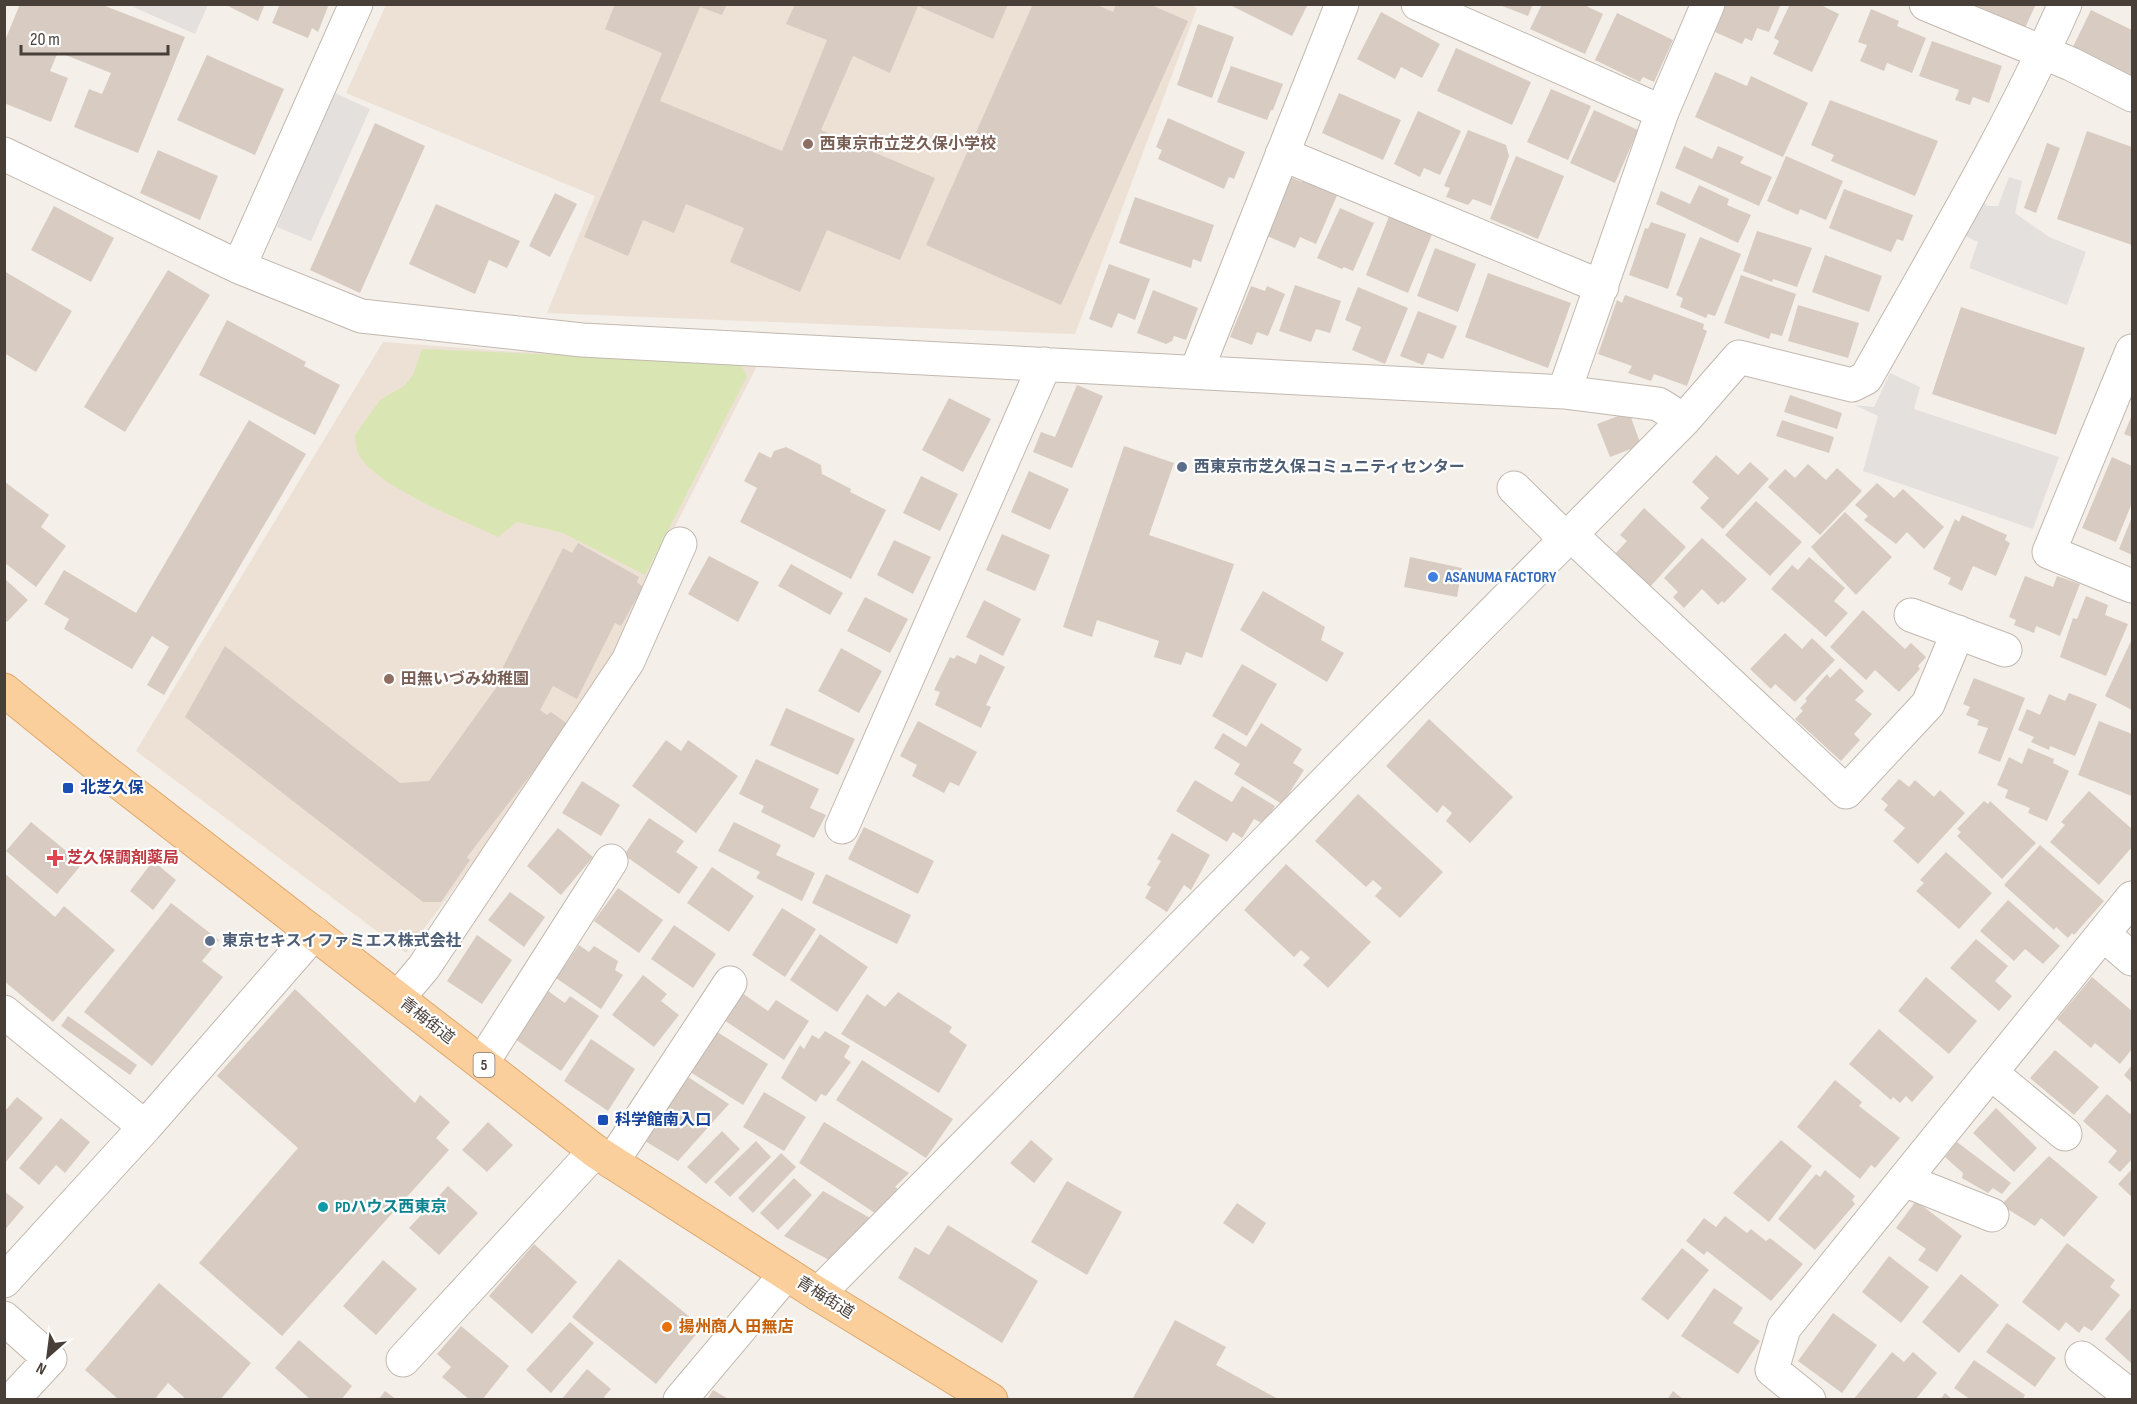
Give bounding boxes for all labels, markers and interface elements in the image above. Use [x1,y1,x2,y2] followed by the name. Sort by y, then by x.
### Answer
[21,18,168,56] scale bar
[30,29,60,50] text: 20 m
[820,135,996,154] place label: 西東京市立芝久保小学校
[801,137,815,151] marker: 西東京市立芝久保小学校
[1194,458,1465,477] place label: 西東京市芝久保コミュニティセンター
[1175,460,1189,474] marker: 西東京市芝久保コミュニティセンター
[1444,568,1557,587] place label: ASANUMA FACTORY
[1426,570,1440,584] marker: ASANUMA FACTORY
[401,670,529,689] place label: 田無いづみ幼稚園
[382,672,396,686] marker: 田無いづみ幼稚園
[80,779,144,798] place label: 北芝久保
[61,781,75,795] marker: 北芝久保
[67,849,179,868] place label: 芝久保調剤薬局
[48,851,62,865] marker: 芝久保調剤薬局
[222,931,462,951] place label: 東京セキスイファミエス株式会社
[203,934,217,948] marker: 東京セキスイファミエス株式会社
[396,994,458,1048] street label: 青梅街道
[474,1053,494,1077] road number: 5
[615,1111,711,1130] place label: 科学館南入口
[596,1113,610,1127] marker: 科学館南入口
[335,1198,447,1217] place label: PDハウス西東京
[316,1200,330,1214] marker: PDハウス西東京
[793,1273,857,1323] street label: 青梅街道
[679,1317,794,1337] place label: 揚州商人 田無店
[660,1320,674,1334] marker: 揚州商人 田無店
[18,1326,78,1386] north arrow
[33,1358,50,1378] text: N

